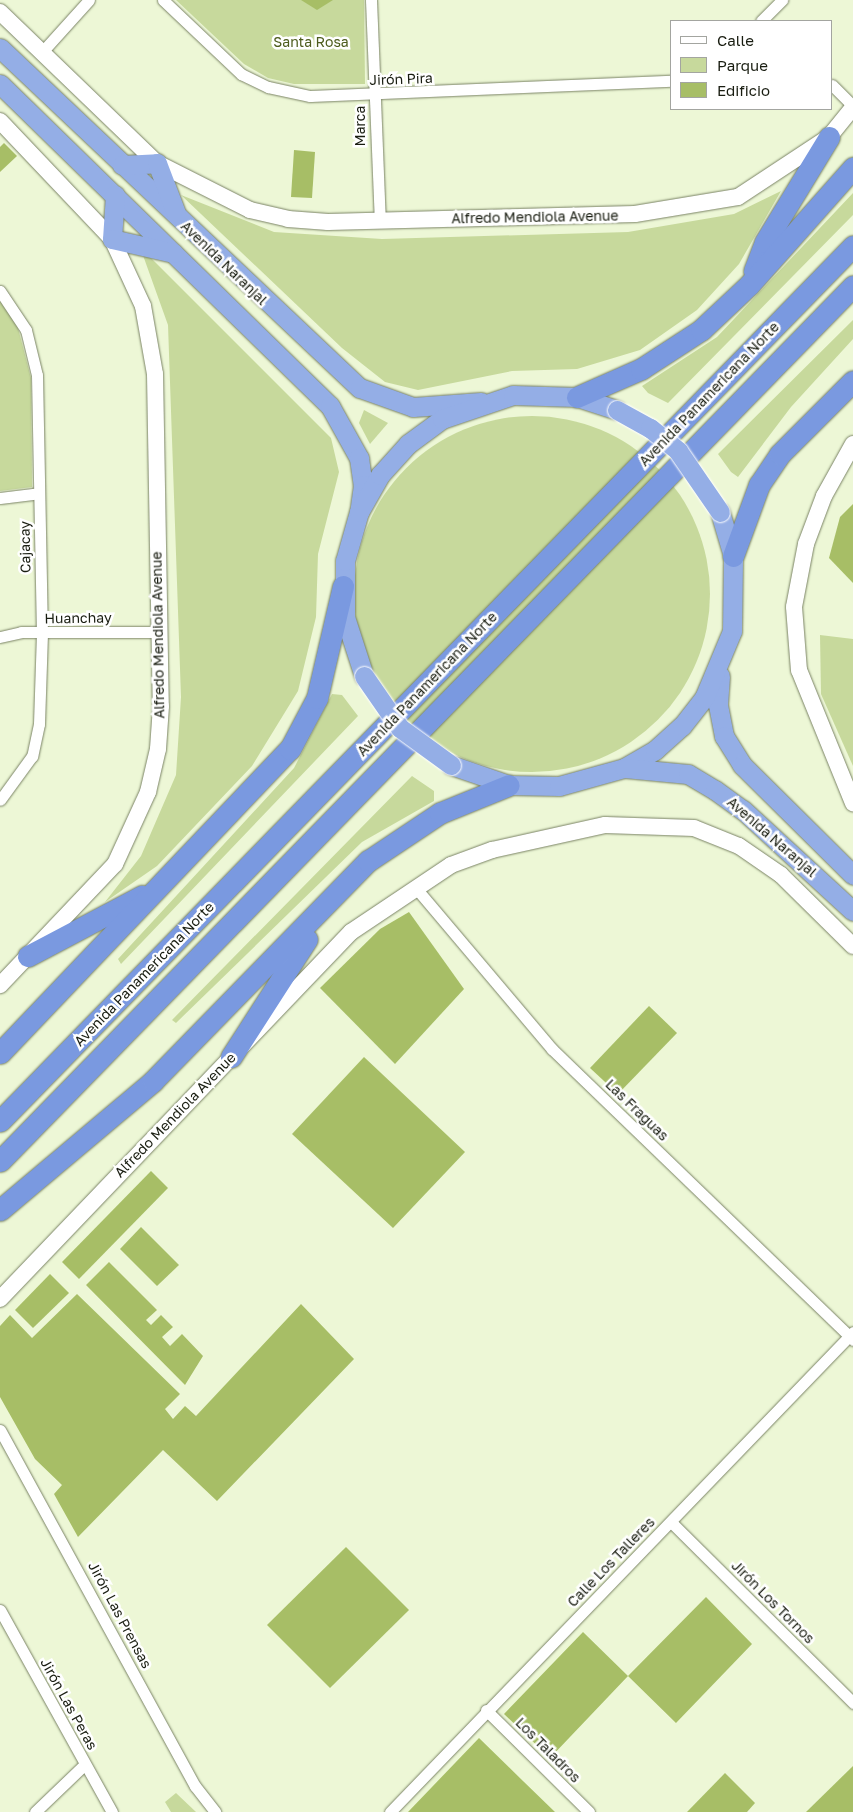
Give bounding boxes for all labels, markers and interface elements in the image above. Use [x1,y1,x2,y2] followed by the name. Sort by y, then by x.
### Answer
[670,20,833,110] legend
[717,31,754,49] text: Calle
[273,34,349,50] park label: Santa Rosa
[717,56,768,74] text: Parque
[369,69,433,89] street label: Jirón Pira
[717,81,770,99] text: Edificio
[352,106,368,146] street label: Marca
[451,207,619,227] street label: Alfredo Mendiola Avenue
[177,218,271,308] street label: Avenida Naranjal
[636,318,782,470] street label: Avenida Panamericana Norte
[16,521,34,573] street label: Cajacay
[148,551,168,719] street label: Alfredo Mendiola Avenue
[354,608,500,760] street label: Avenida Panamericana Norte
[44,609,112,627] street label: Huanchay
[724,794,820,880] street label: Avenida Naranjal
[71,898,217,1050] street label: Avenida Panamericana Norte
[111,1049,239,1181] street label: Alfredo Mendiola Avenue
[602,1076,672,1144] street label: Las Fraguas
[564,1514,658,1610] street label: Calle Los Talleres
[728,1557,818,1647] street label: Jirón Los Tornos
[85,1559,155,1671] street label: Jirón Las Prensas
[37,1655,101,1753] street label: Jirón Las Peras
[512,1714,584,1786] street label: Los Taladros

